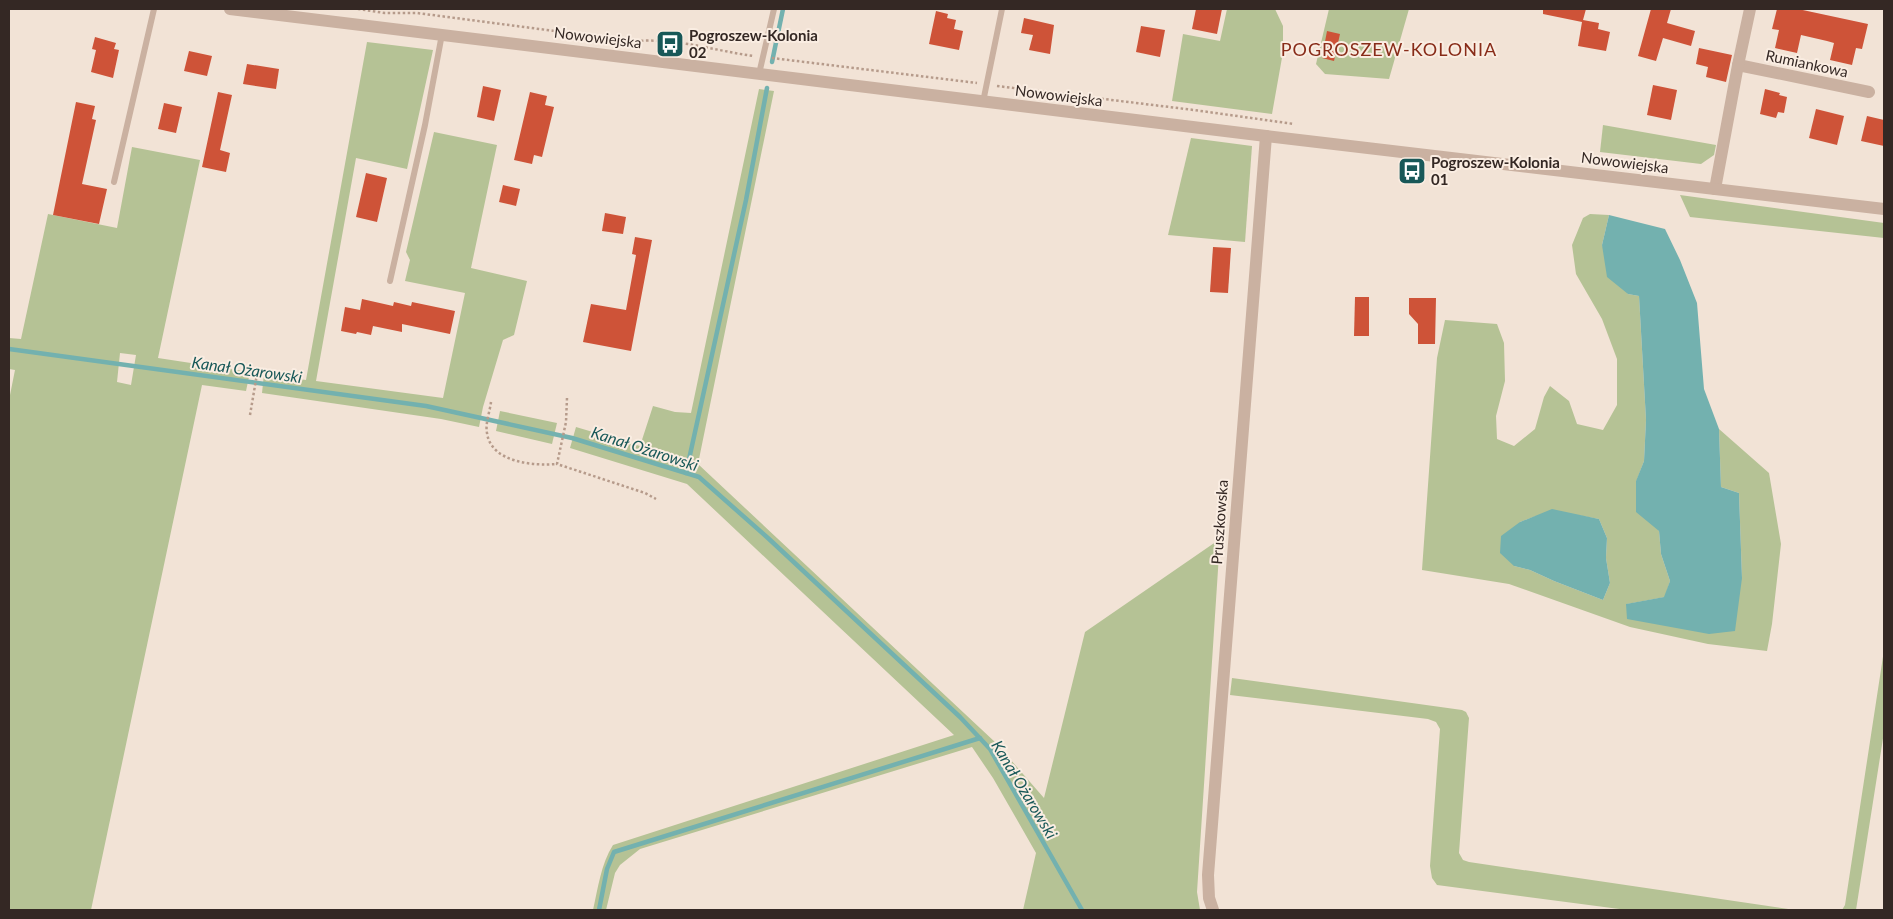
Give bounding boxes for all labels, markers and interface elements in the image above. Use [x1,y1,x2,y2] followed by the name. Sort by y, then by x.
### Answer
[553,23,643,51] street label: Nowowiejska
[689,26,818,61] place label: Pogroszew-Kolonia 02
[655,29,685,59] bus stop icon: Pogroszew-Kolonia 02
[1281,38,1497,60] district label: POGROSZEW-KOLONIA
[1764,45,1850,81] street label: Rumiankowa
[1014,81,1104,109] street label: Nowowiejska
[1580,148,1670,176] street label: Nowowiejska
[1431,153,1560,188] place label: Pogroszew-Kolonia 01
[1397,156,1427,186] bus stop icon: Pogroszew-Kolonia 01
[191,352,304,386] water label: Kanał Ożarowski
[589,422,701,474] water label: Kanał Ożarowski
[1207,479,1231,565] street label: Pruszkowska
[988,736,1062,842] water label: Kanał Ożarowski

